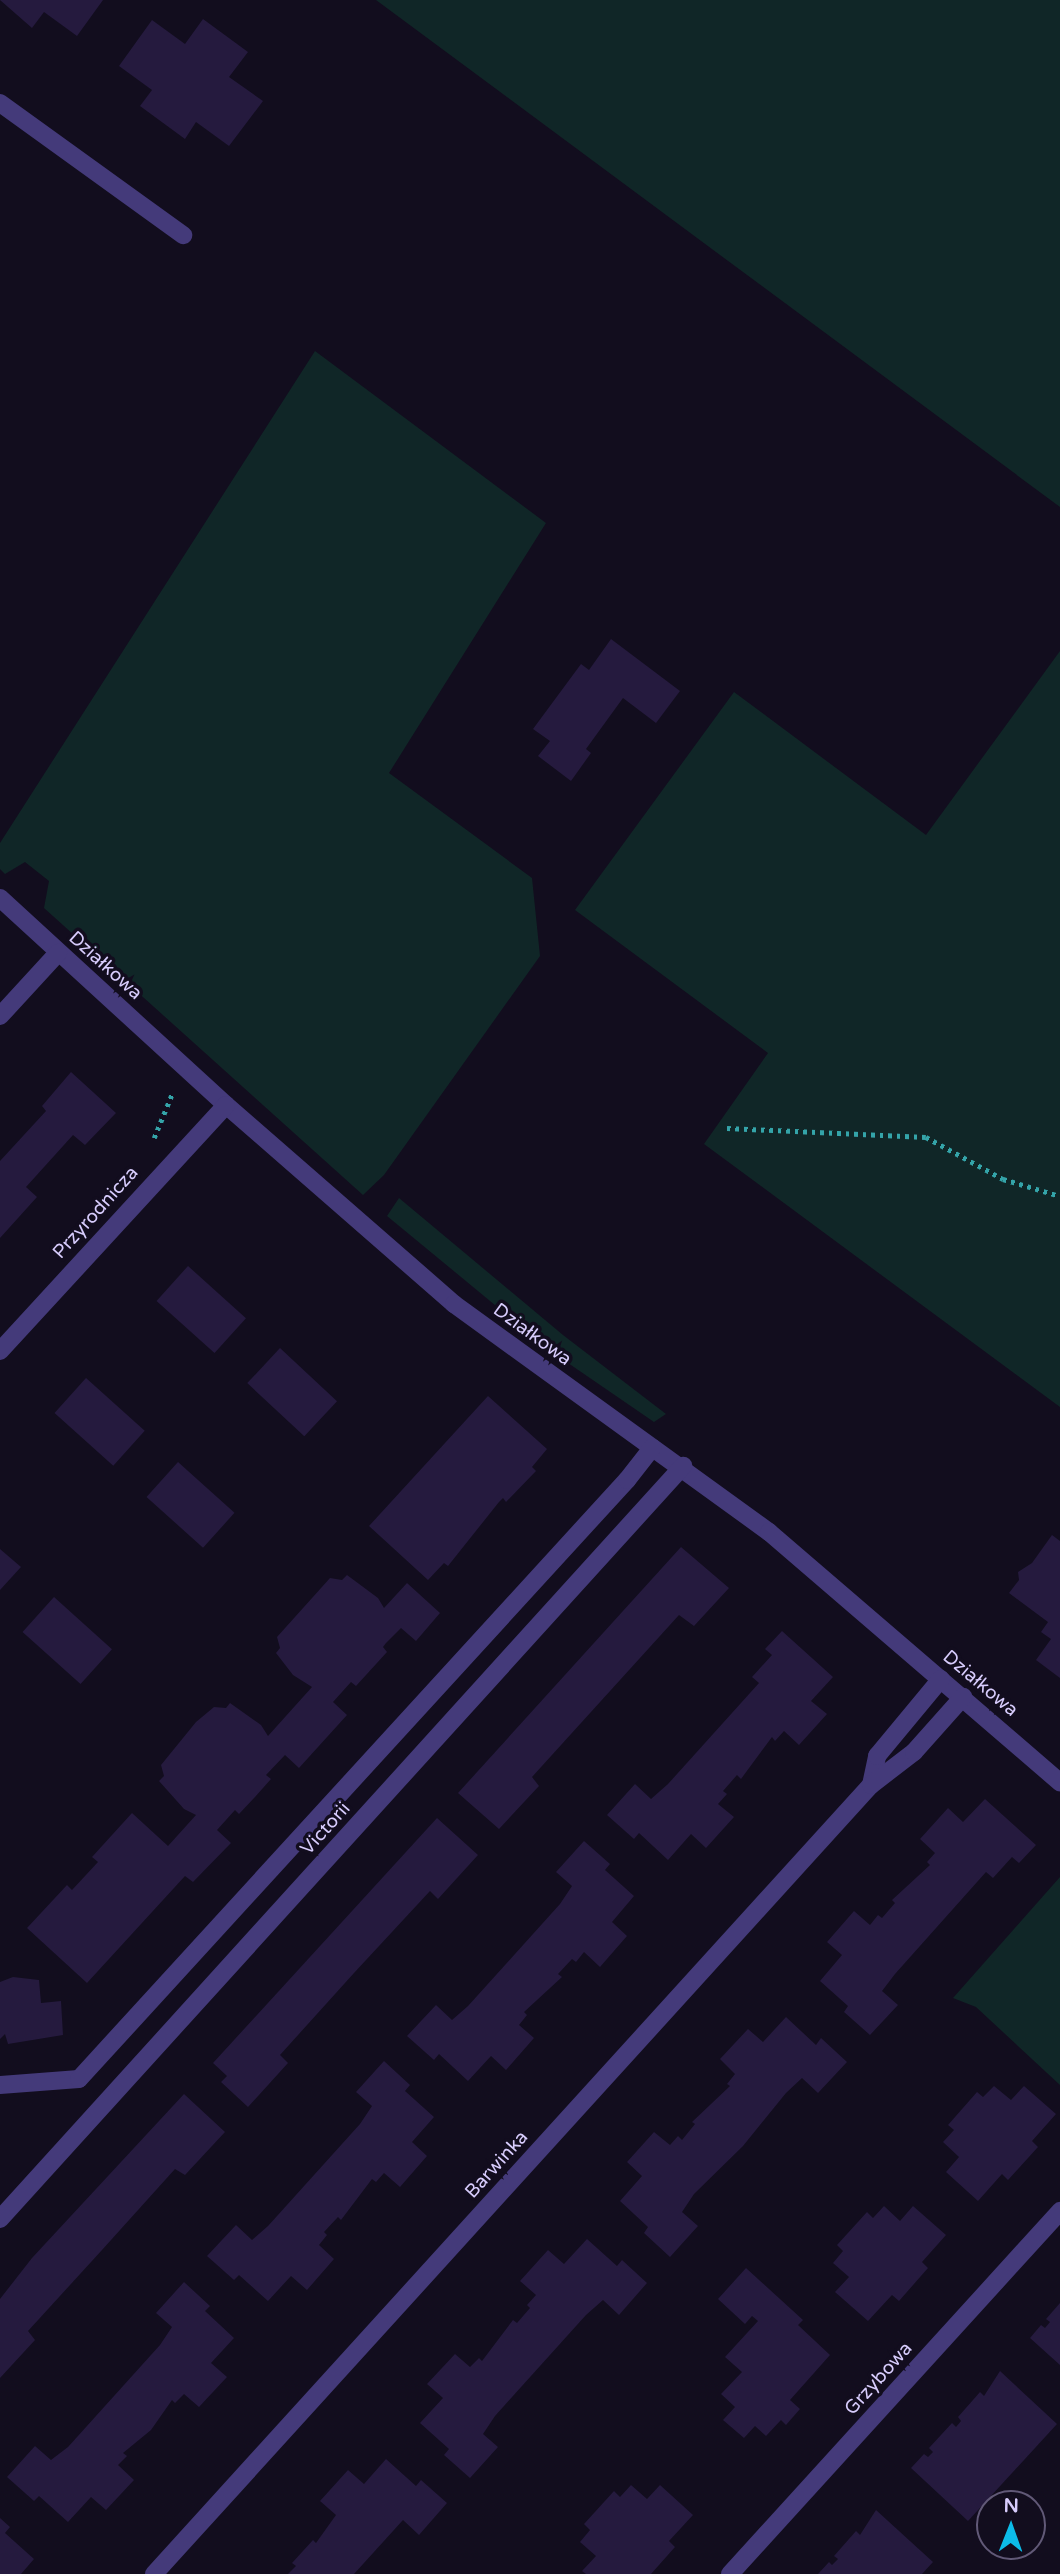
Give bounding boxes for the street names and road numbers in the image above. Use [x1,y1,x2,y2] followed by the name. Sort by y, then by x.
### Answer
[63,927,147,1005] street label: Działkowa
[48,1162,144,1264] street label: Przyrodnicza
[488,1299,576,1371] street label: Działkowa
[938,1646,1022,1722] street label: Działkowa
[296,1798,356,1860] street label: Victorii
[461,2126,533,2204] street label: Barwinka
[840,2338,918,2420] street label: Grzybowa

